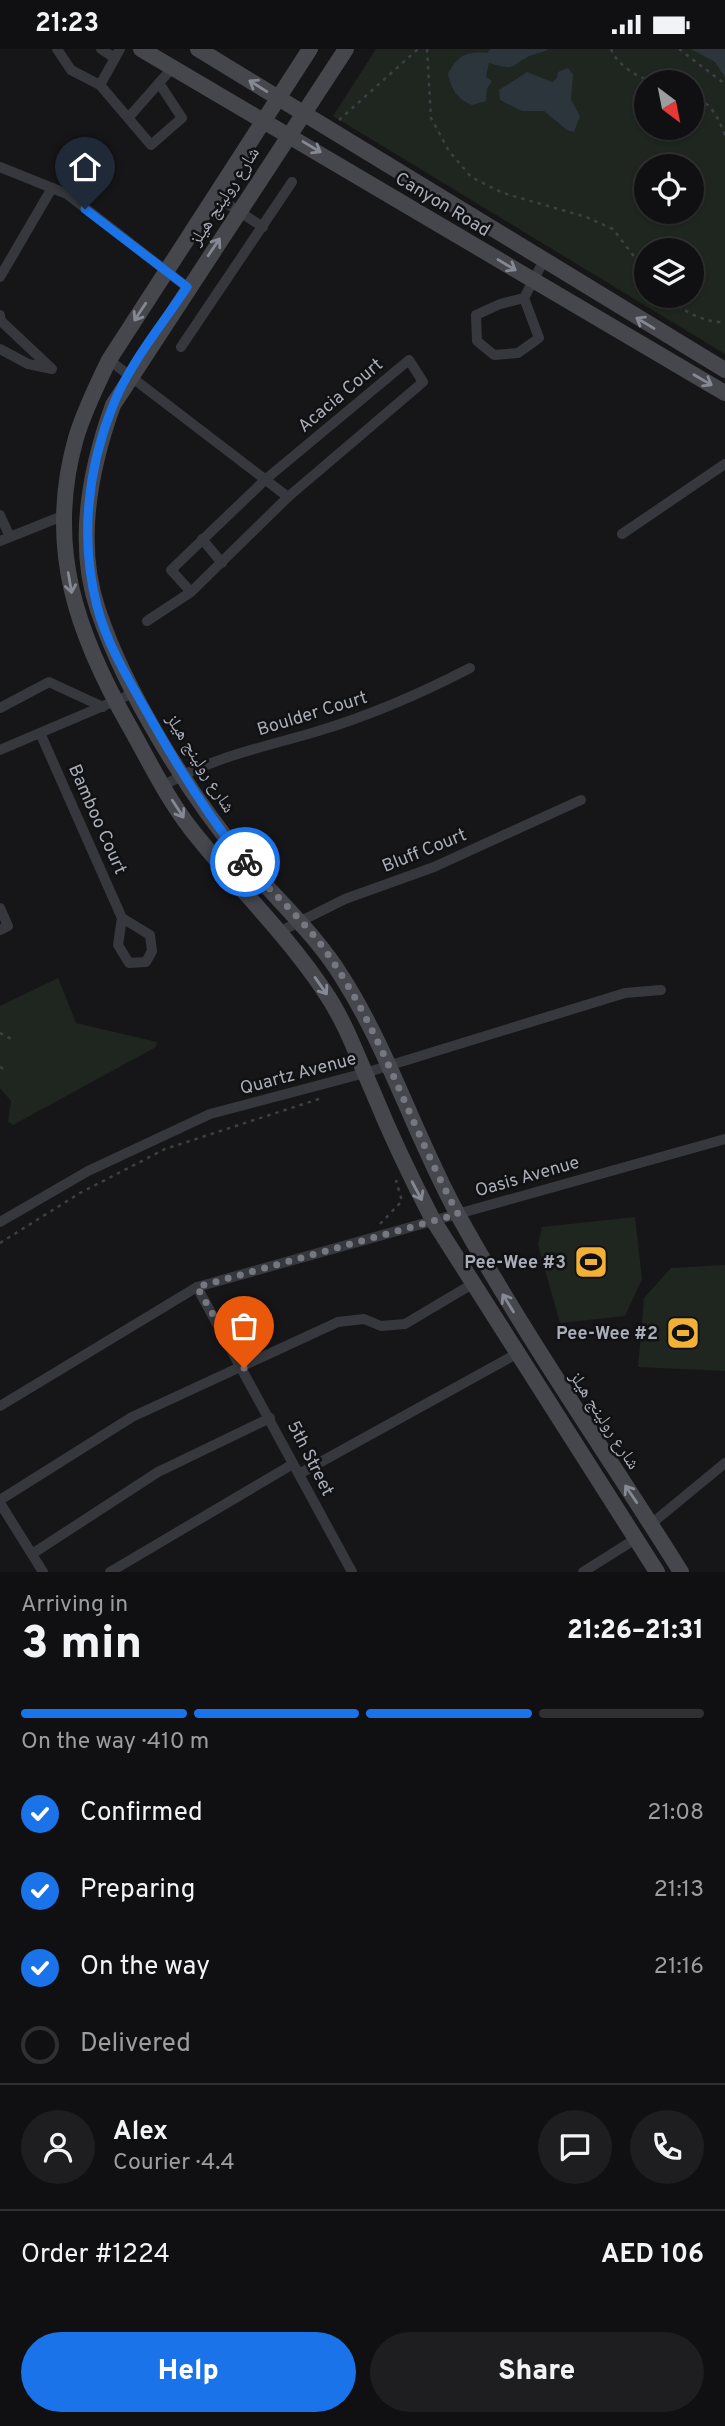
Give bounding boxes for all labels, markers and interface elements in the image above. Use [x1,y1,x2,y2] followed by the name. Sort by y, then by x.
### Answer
[35,8,99,41] text: 21:23
[634,70,704,140] north arrow
[634,70,704,308] map controls
[249,78,269,92] one-way arrow
[55,137,115,209] pin
[301,141,321,155] one-way arrow
[184,143,266,251] street label: شارع رولينج هيلز
[66,148,104,186] icon: home
[634,154,704,224] button: locate
[390,168,494,243] street label: Canyon Road
[207,237,221,257] one-way arrow
[634,238,704,308] button: layers
[496,258,516,272] one-way arrow
[133,302,147,321] one-way arrow
[636,316,656,330] one-way arrow
[294,354,388,438] street label: Acacia Court
[692,373,712,387] one-way arrow
[64,571,77,594] one-way arrow
[254,687,370,742] street label: Boulder Court
[160,709,239,818] street label: شارع رولينج هيلز
[62,761,131,878] street label: Bamboo Court
[170,799,185,818] one-way arrow
[379,824,470,879] street label: Bluff Court
[210,827,280,897] courier
[226,843,264,881] icon: bike
[314,976,328,995] one-way arrow
[238,1048,359,1101] street label: Quartz Avenue
[473,1152,582,1203] street label: Oasis Avenue
[411,1180,425,1201] one-way arrow
[572,1243,610,1281] sports icon: Pee-Wee #3
[464,1252,566,1275] place label: Pee-Wee #3
[500,1294,514,1314] one-way arrow
[214,1296,274,1368] pin
[225,1307,263,1345] icon: bag
[664,1314,702,1352] sports icon: Pee-Wee #2
[556,1323,658,1346] place label: Pee-Wee #2
[563,1366,644,1474] street label: شارع رولينج هيلز
[281,1417,338,1500] street label: 5th Street
[624,1485,638,1504] one-way arrow
[21,1591,128,1620] text: Arriving in
[567,1615,704,1648] text: 21:26–21:31
[21,1616,142,1675] text: 3 min
[21,1728,209,1757] text: On the way · 410 m
[21,1795,59,1833] icon: check
[80,1797,203,1830] text: Confirmed
[647,1799,704,1828] text: 21:08
[21,1872,59,1910] icon: check
[80,1874,195,1907] text: Preparing
[654,1876,704,1905] text: 21:13
[21,1949,59,1987] icon: check
[80,1951,210,1984] text: On the way
[654,1953,704,1982] text: 21:16
[80,2028,191,2061] text: Delivered
[21,2110,95,2184] button: person
[538,2110,612,2184] button: chat
[630,2110,704,2184] button: phone
[113,2116,168,2149] text: Alex
[113,2149,235,2178] text: Courier · 4.4
[21,2239,170,2272] text: Order #1224
[601,2239,704,2272] text: AED 106
[21,2332,356,2412] button: Help
[370,2332,704,2412] button: Share

